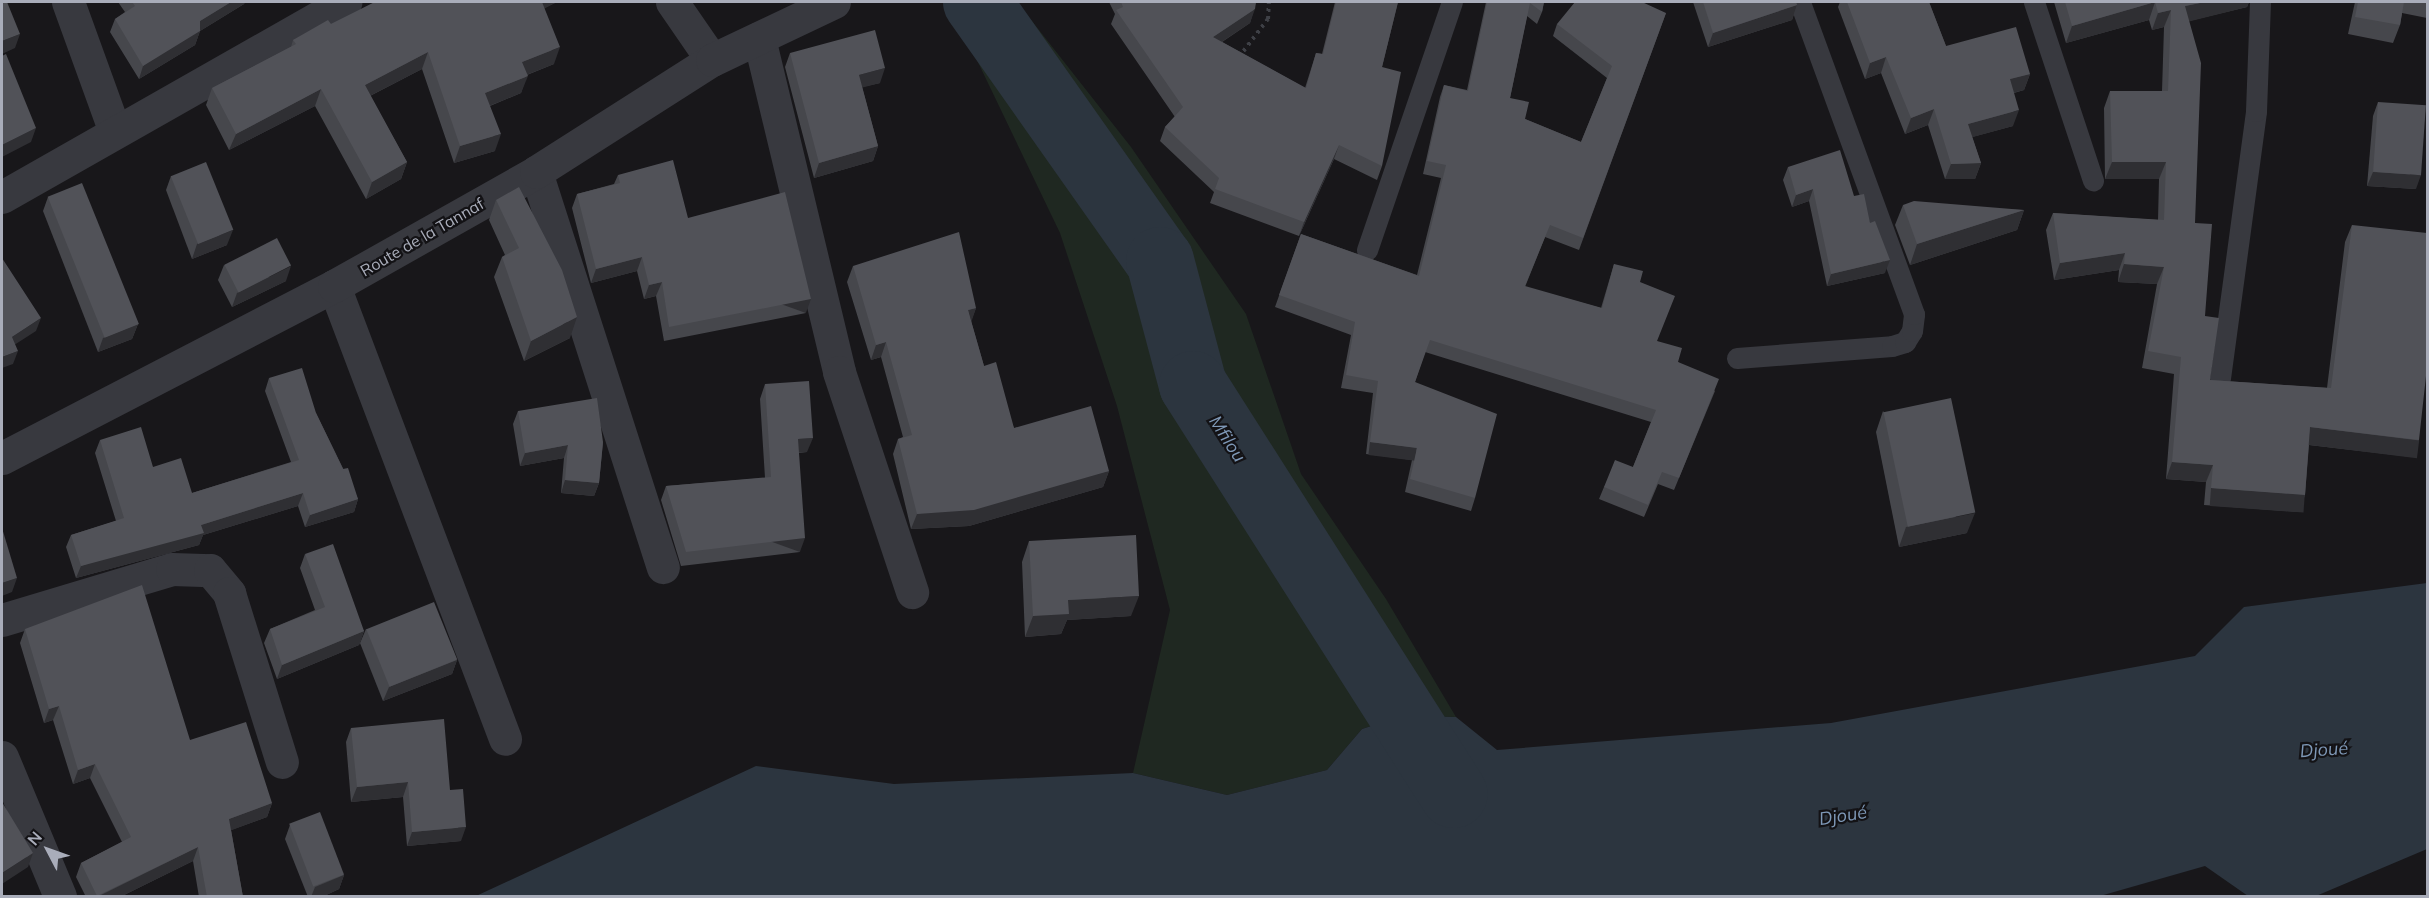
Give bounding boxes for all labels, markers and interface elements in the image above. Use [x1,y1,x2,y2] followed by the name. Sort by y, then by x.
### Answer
[357,194,487,280] street label: Route de la Tannaf
[1204,412,1250,466] water label: Mfilou
[2299,738,2349,762] water label: Djoué
[1818,802,1868,830] water label: Djoué
[18,820,78,880] north arrow
[23,827,46,849] text: N

